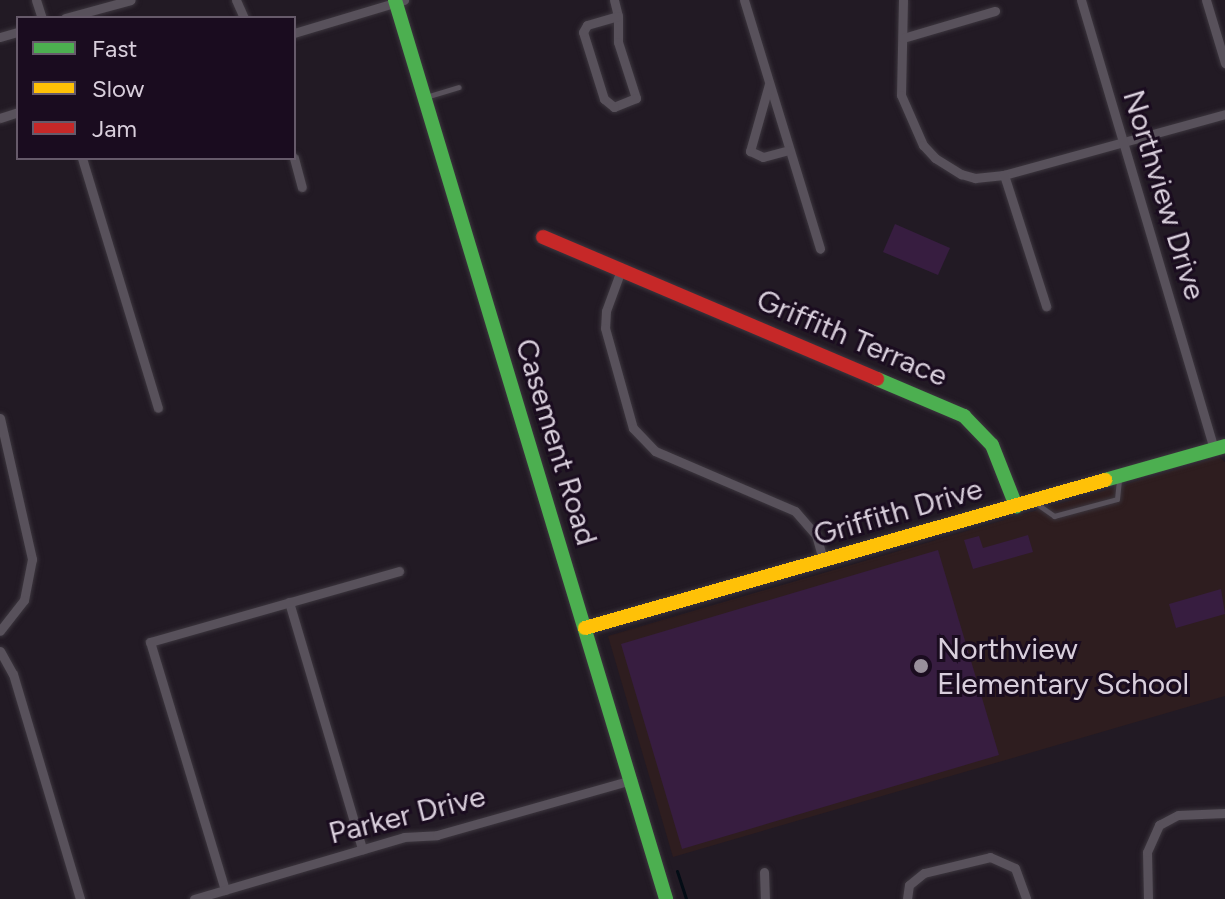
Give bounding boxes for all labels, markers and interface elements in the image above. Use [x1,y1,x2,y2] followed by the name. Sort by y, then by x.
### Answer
[16,16,296,160] legend
[92,34,137,63] text: Fast
[92,74,144,103] text: Slow
[1115,86,1213,304] street label: Northview Drive
[92,114,137,143] text: Jam
[751,282,953,394] street label: Griffith Terrace
[508,335,604,549] street label: Casement Road
[809,471,987,553] street label: Griffith Drive
[937,631,1189,702] place label: Northview Elementary School
[912,657,930,675] marker: Northview Elementary School
[325,778,489,852] street label: Parker Drive

